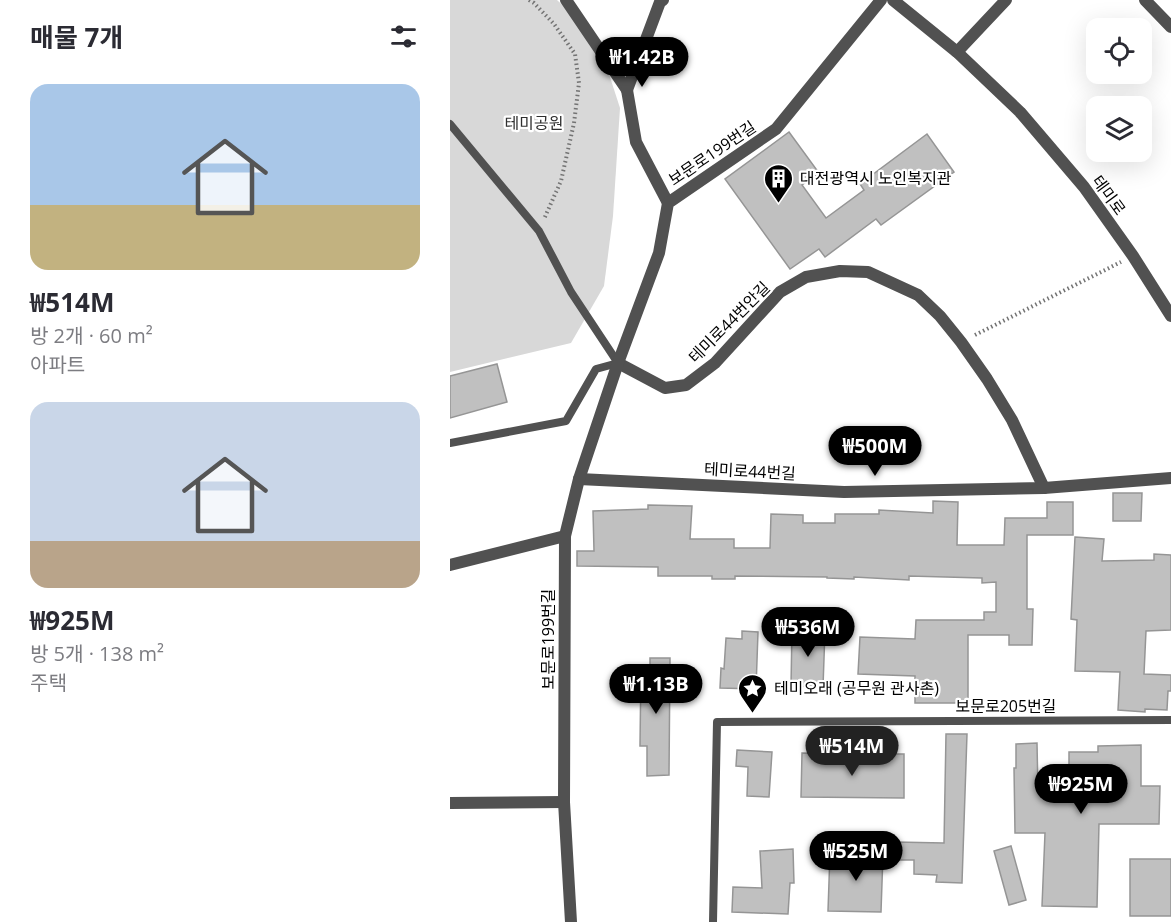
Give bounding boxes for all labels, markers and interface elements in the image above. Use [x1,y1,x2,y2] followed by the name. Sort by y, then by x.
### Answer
[1086,18,1152,162] map controls
[1086,18,1152,84] button: locate
[30,19,123,55] text: 매물 7개
[387,20,420,53] icon: filters
[593,37,691,88] pin: ₩1.42B
[609,43,675,70] text: ₩1.42B
[1086,96,1152,162] button: layers
[505,112,563,134] park label: 테미공원
[664,116,760,190] street label: 보문로199번길
[171,123,279,231] icon: home
[763,162,795,204] building icon: 대전광역시 노인복지관
[800,167,952,189] place label: 대전광역시 노인복지관
[1087,171,1131,220] street label: 테미로
[684,277,774,367] street label: 테미로44번안길
[30,284,114,320] text: ₩514M
[30,322,153,349] text: 방 2개 · 60 m²
[30,351,85,378] text: 아파트
[833,426,917,477] pin: ₩500M
[843,432,907,459] text: ₩500M
[171,441,279,549] icon: home
[704,458,796,484] street label: 테미로44번길
[537,588,559,690] street label: 보문로199번길
[30,602,114,638] text: ₩925M
[766,607,850,658] pin: ₩536M
[776,613,840,640] text: ₩536M
[30,640,164,667] text: 방 5개 · 138 m²
[607,664,705,715] pin: ₩1.13B
[30,669,67,696] text: 주택
[623,670,689,697] text: ₩1.13B
[737,672,769,714] place icon: 테미오래 (공무원 관사촌)
[774,677,939,699] place label: 테미오래 (공무원 관사촌)
[955,695,1057,717] street label: 보문로205번길
[810,726,894,777] pin: ₩514M
[820,732,884,759] text: ₩514M
[1039,764,1123,815] pin: ₩925M
[1049,770,1113,797] text: ₩925M
[814,831,898,882] pin: ₩525M
[824,837,888,864] text: ₩525M

